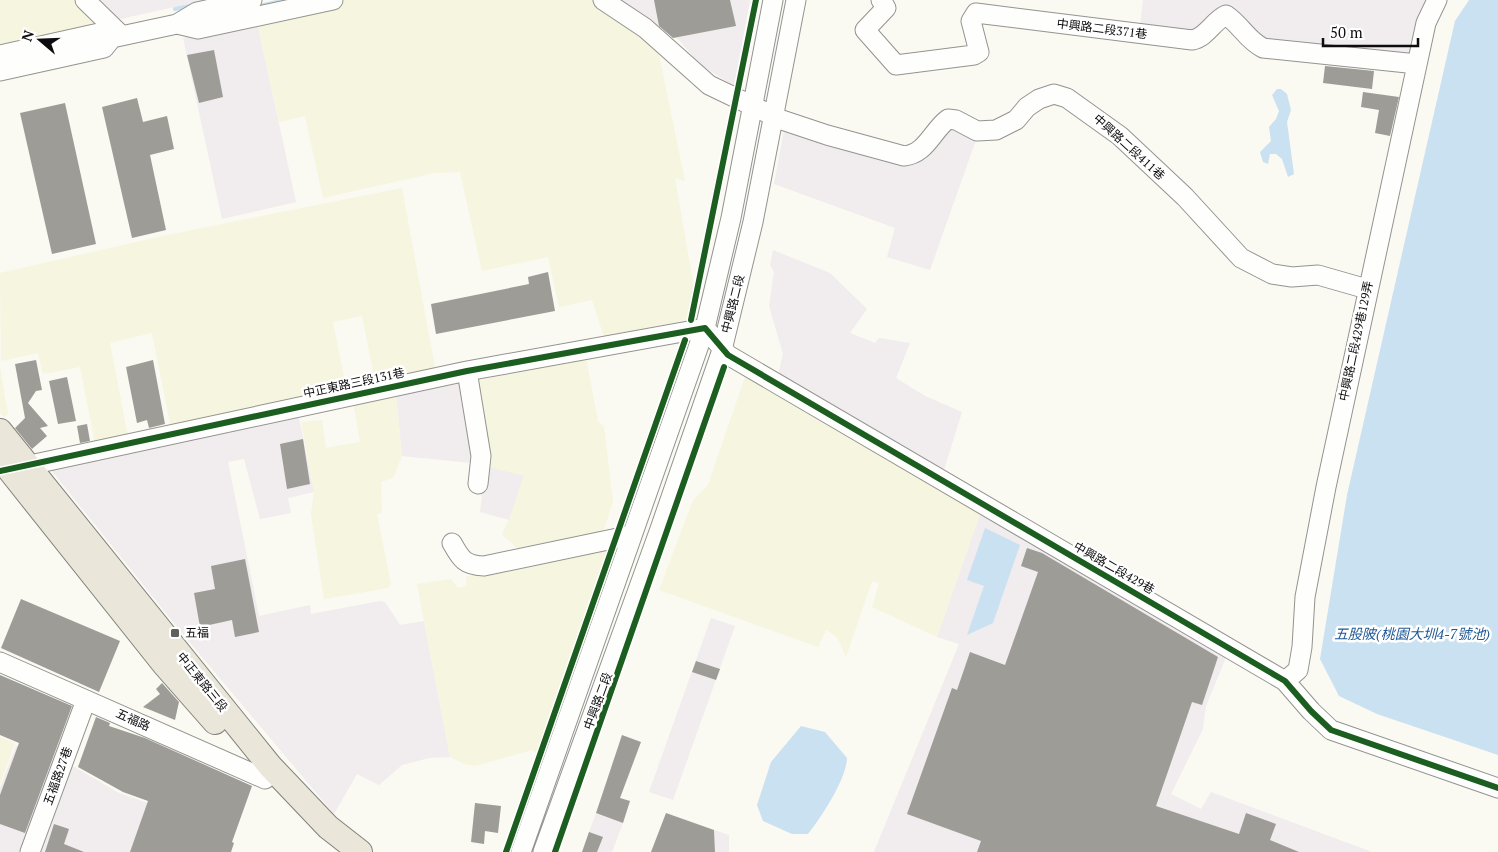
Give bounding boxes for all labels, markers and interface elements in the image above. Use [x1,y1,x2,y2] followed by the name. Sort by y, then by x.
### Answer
[15,15,65,65] north arrow
[1323,15,1418,47] scale bar
[1056,16,1148,42] street label: 中興路二段371巷
[1330,22,1363,42] text: 50 m
[17,27,38,44] text: N
[1090,111,1168,183] street label: 中興路二段411巷
[718,273,747,335] street label: 中興路二段
[1335,279,1376,402] street label: 中興路二段429巷129弄
[302,364,406,401] street label: 中正東路三段131巷
[1071,538,1157,597] street label: 中興路二段429巷
[1334,624,1490,643] water label: 五股陂(桃園大圳4-7號池)
[185,625,209,640] place label: 五福
[169,627,181,639] marker: 五福
[174,649,231,714] street label: 中正東路三段
[580,670,615,732] street label: 中興路二段
[114,705,153,734] street label: 五福路
[40,745,75,807] street label: 五福路27巷

